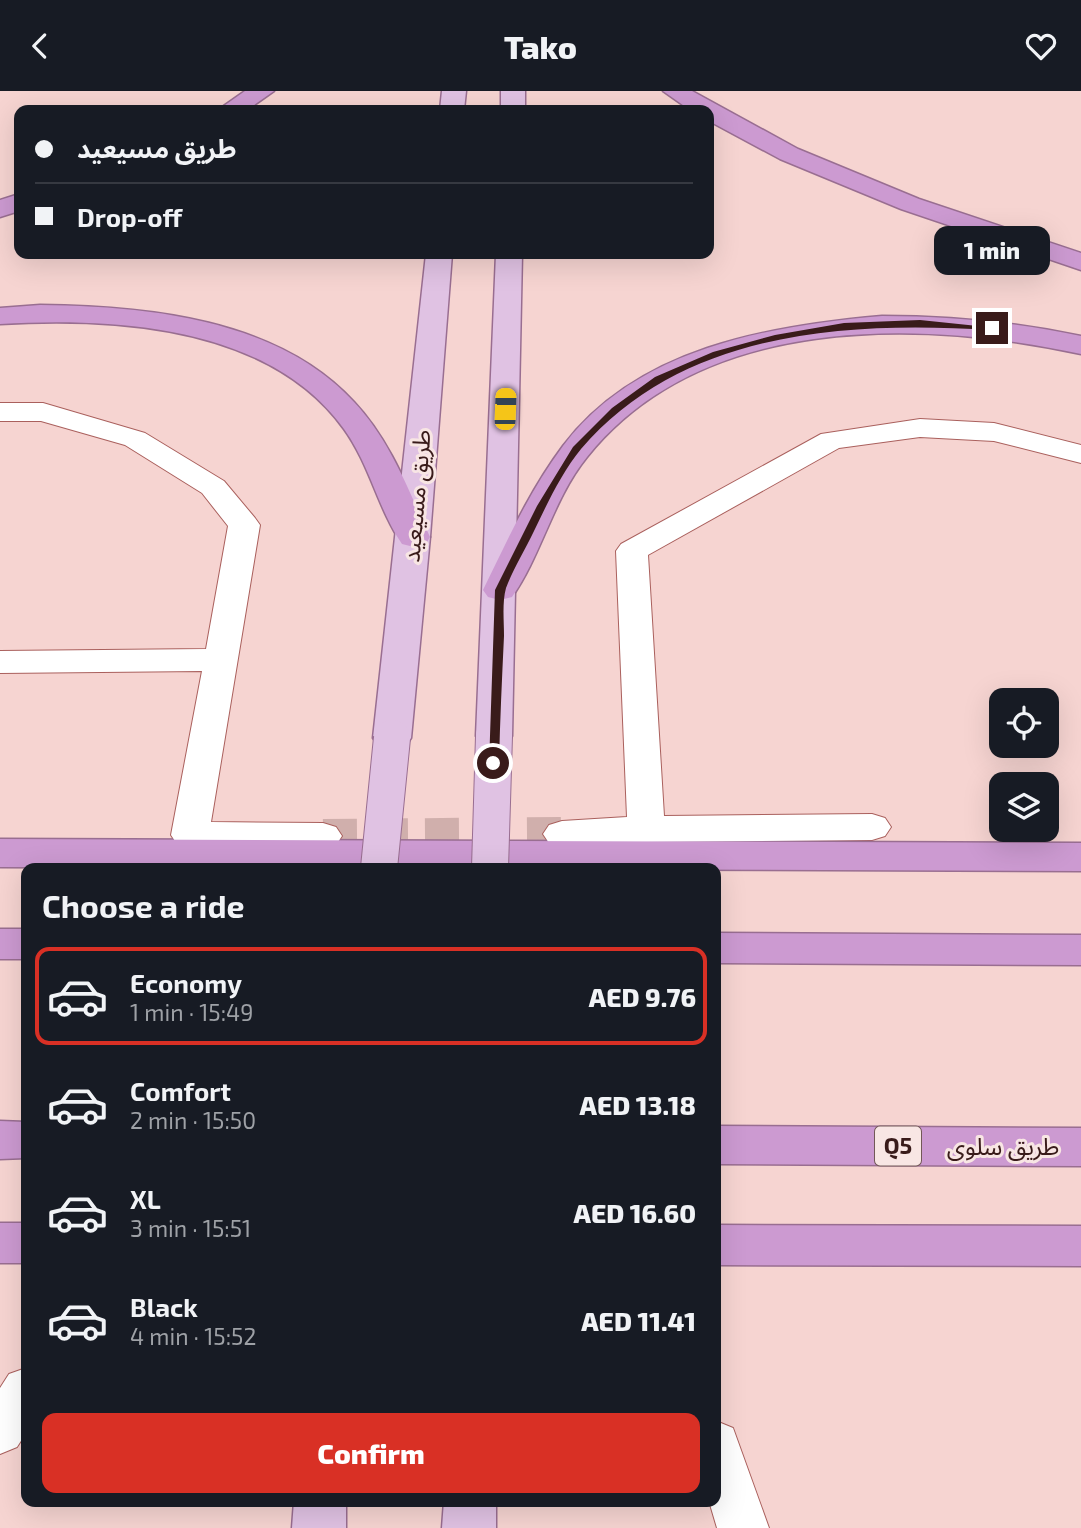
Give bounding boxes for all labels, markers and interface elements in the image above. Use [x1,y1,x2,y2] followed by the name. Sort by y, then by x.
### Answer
[21,27,59,65] icon: back
[504,27,577,65] text: Tako
[1022,27,1060,65] icon: heart
[77,132,236,163] text: طريق مسيعيد
[77,201,182,232] text: Drop-off
[934,226,1050,275] callout: 1 min
[964,236,1020,264] text: 1 min
[976,312,1008,344] route end
[494,388,517,430] car
[395,428,438,564] street label: طريق مسيعيد
[989,688,1059,842] map controls
[989,688,1059,758] button: locate
[477,747,509,779] route start
[989,772,1059,842] button: layers
[42,886,245,924] text: Choose a ride
[46,965,109,1028] icon: car
[130,967,242,998] text: Economy
[589,981,696,1012] text: AED 9.76
[130,998,253,1026] text: 1 min · 15:49
[46,1073,109,1136] icon: car
[130,1075,231,1106] text: Comfort
[580,1089,696,1120] text: AED 13.18
[130,1106,256,1134] text: 2 min · 15:50
[875,1127,921,1165] road number: Q5
[947,1131,1059,1162] street label: طريق سلوى
[46,1181,109,1244] icon: car
[130,1183,161,1214] text: XL
[573,1197,696,1228] text: AED 16.60
[130,1214,251,1242] text: 3 min · 15:51
[46,1289,109,1352] icon: car
[130,1291,198,1322] text: Black
[581,1305,696,1336] text: AED 11.41
[130,1322,256,1350] text: 4 min · 15:52
[42,1413,700,1493] button: Confirm

